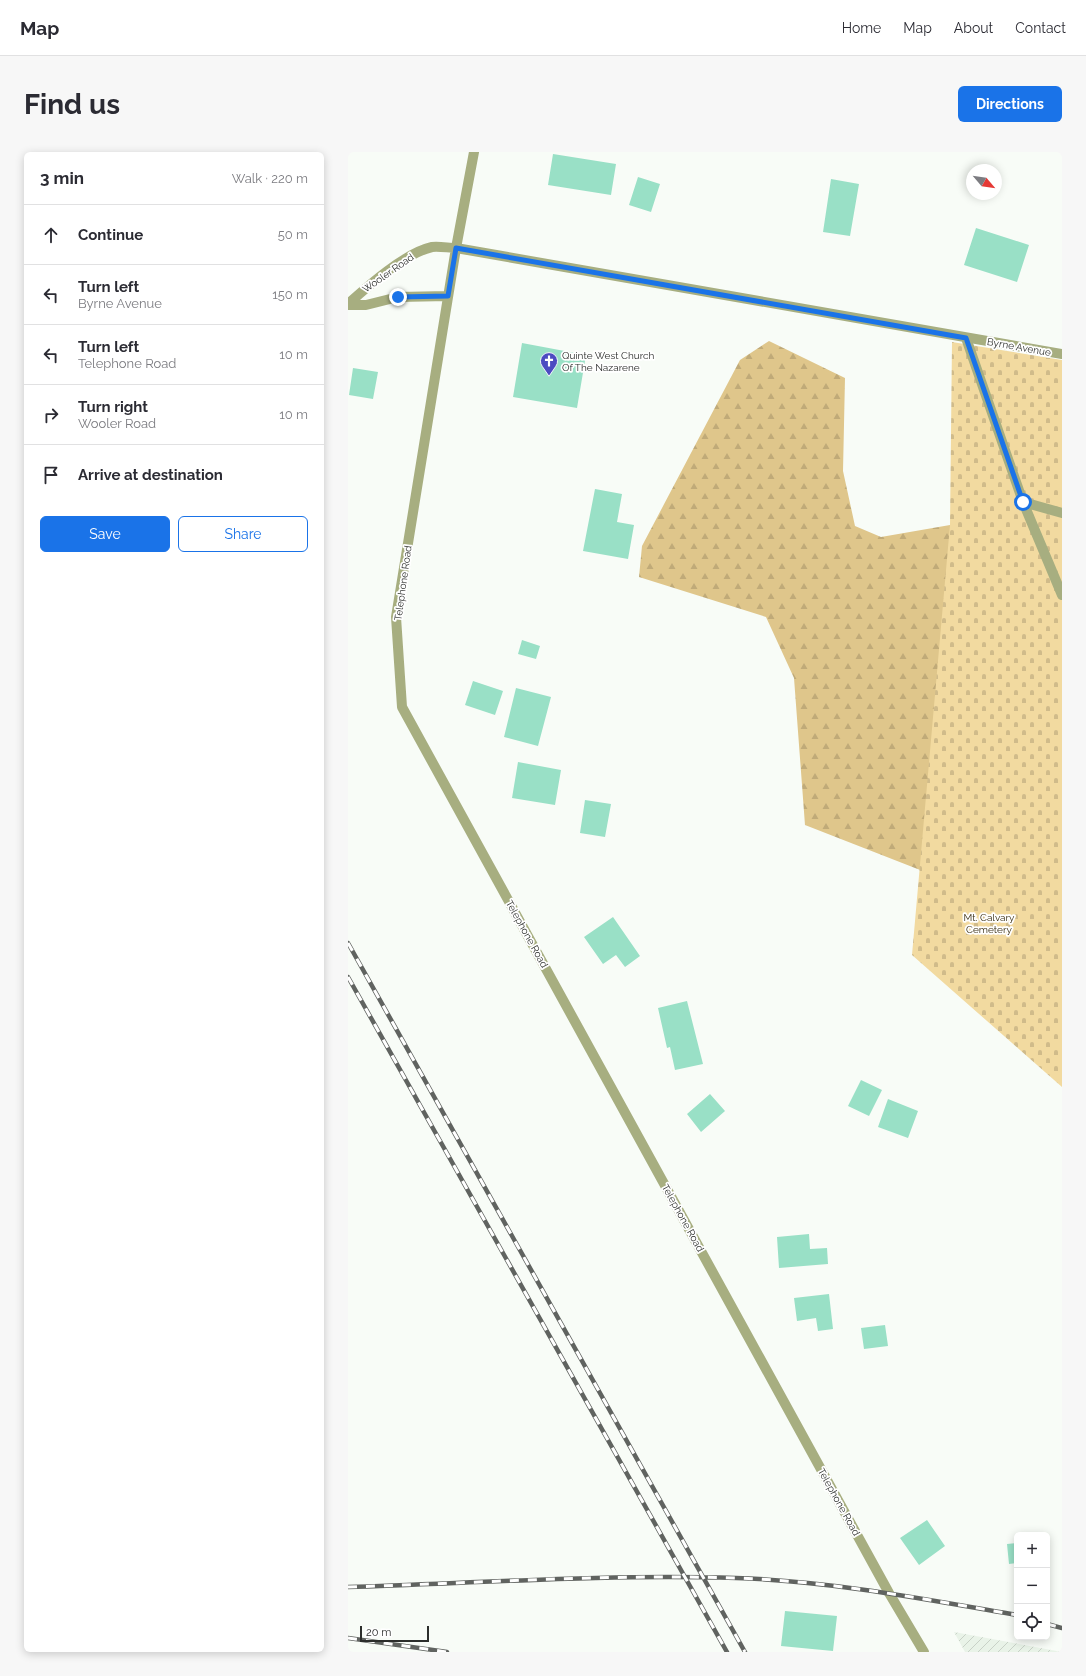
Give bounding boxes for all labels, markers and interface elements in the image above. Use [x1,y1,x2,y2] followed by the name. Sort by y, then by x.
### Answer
[20,17,59,39] text: Map
[842,20,881,36] text: Home
[903,20,932,36] text: Map
[954,20,993,36] text: About
[1015,20,1066,36] text: Contact
[958,86,1062,122] button: Directions
[24,88,120,121] text: Find us
[966,164,1002,200] north arrow
[40,168,84,188] text: 3 min
[232,171,308,186] text: Walk · 220 m
[40,224,62,246] icon: ahead
[78,226,143,244] text: Continue
[278,227,308,242] text: 50 m
[360,251,416,295] street label: Wooler Road
[78,278,139,296] text: Turn left
[40,284,62,306] icon: left
[272,287,308,302] text: 150 m
[389,288,407,306] route end
[78,296,162,311] text: Byrne Avenue
[986,336,1052,358] street label: Byrne Avenue
[78,338,139,356] text: Turn left
[40,344,62,366] icon: left
[279,347,308,362] text: 10 m
[562,350,655,373] place label: Quinte West Church Of The Nazarene
[539,351,559,376] church icon: Quinte West Church Of The Nazarene
[78,356,176,371] text: Telephone Road
[78,398,148,416] text: Turn right
[40,404,62,426] icon: right
[279,407,308,422] text: 10 m
[78,416,156,431] text: Wooler Road
[40,464,62,486] icon: arrive
[78,466,223,484] text: Arrive at destination
[1014,493,1032,511] route start
[40,516,170,552] button: Save
[178,516,308,552] button: Share
[392,545,414,621] street label: Telephone Road
[504,898,550,970] street label: Telephone Road
[964,912,1015,935] park label: Mt. Calvary Cemetery
[660,1182,706,1254] street label: Telephone Road
[816,1466,862,1538] street label: Telephone Road
[1014,1532,1050,1640] map controls
[1014,1532,1050,1568] button: +
[1014,1568,1050,1604] button: −
[1014,1604,1050,1640] button: locate
[360,1624,429,1643] scale bar
[366,1626,391,1639] text: 20 m

